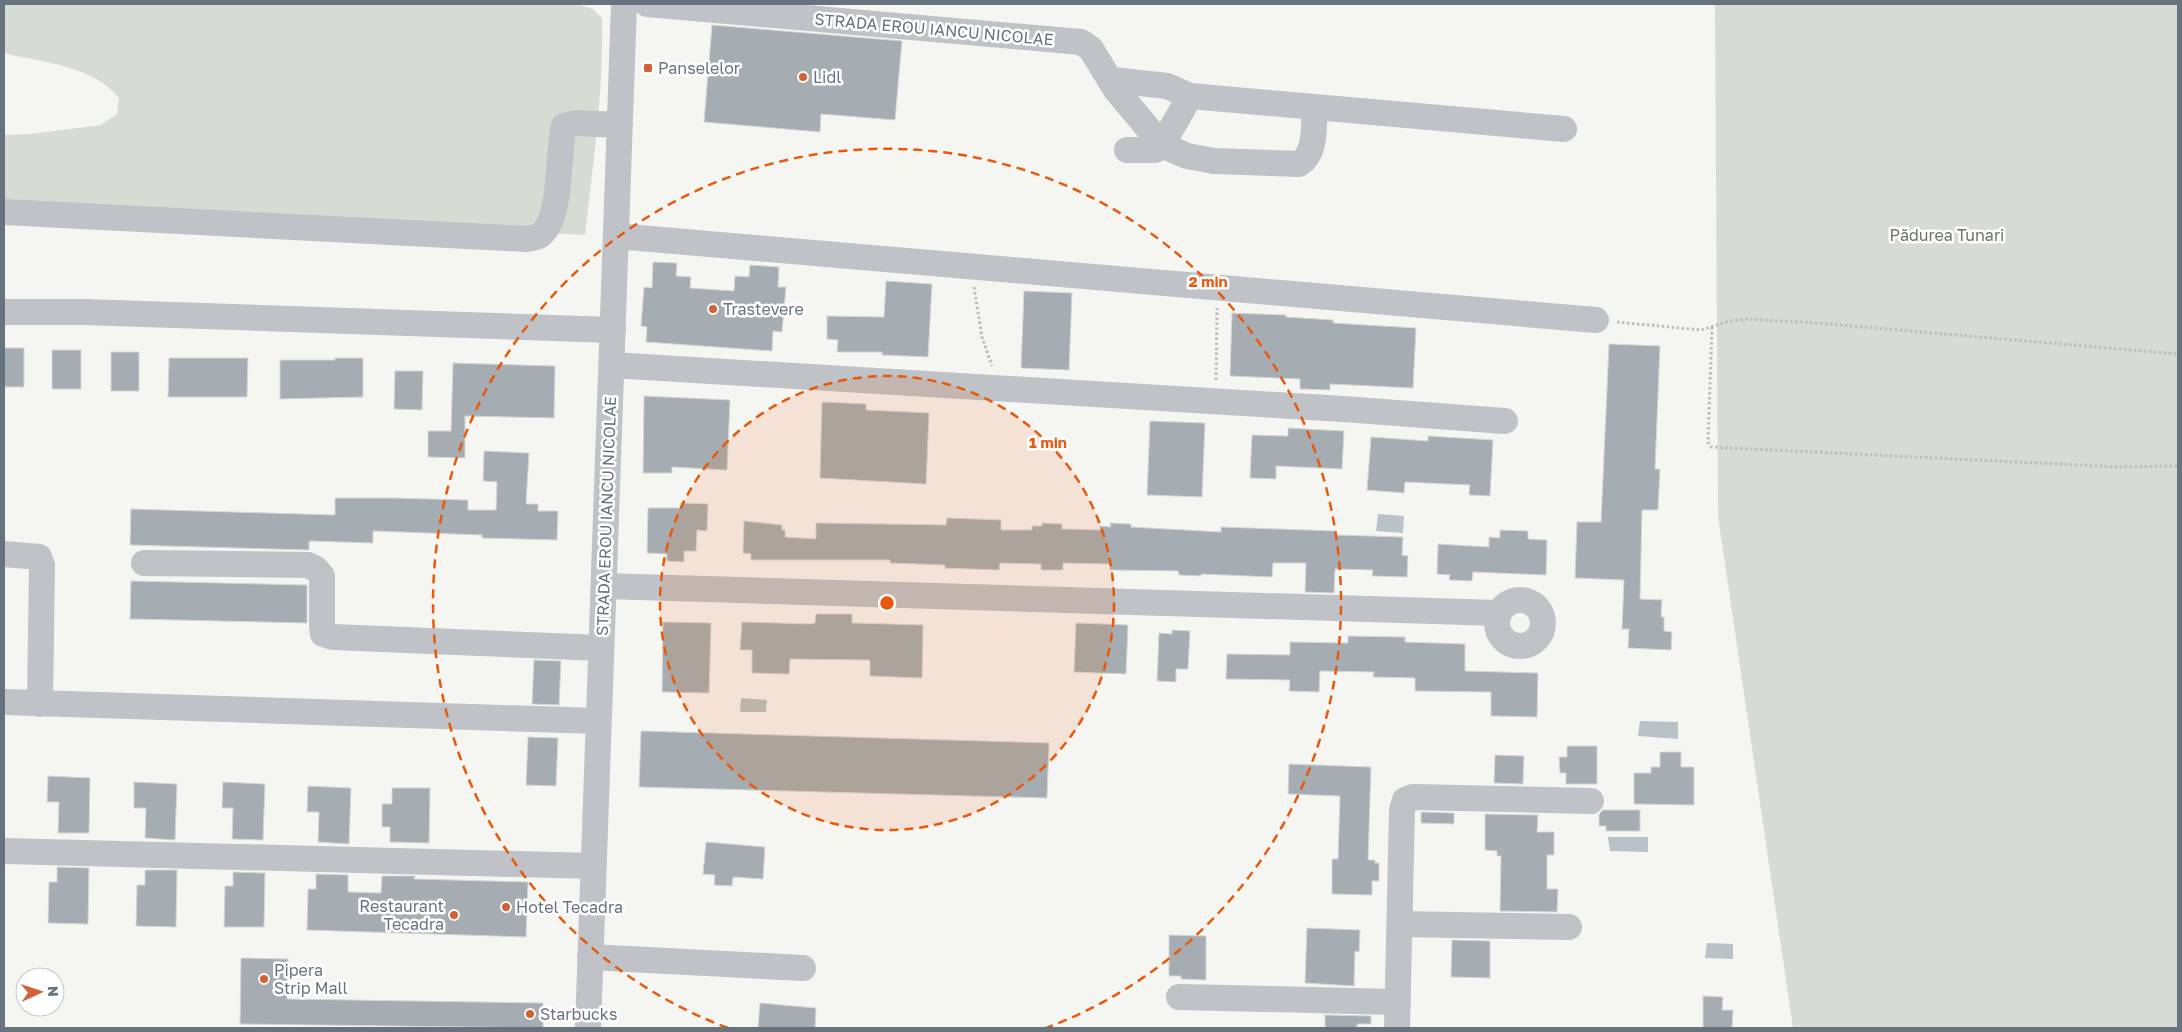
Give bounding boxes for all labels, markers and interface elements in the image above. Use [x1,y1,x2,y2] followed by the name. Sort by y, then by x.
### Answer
[814,9,1054,49] street label: STRADA EROU IANCU NICOLAE
[658,58,740,78] place label: Panselelor
[642,62,654,74] marker: Panselelor
[813,67,841,87] place label: Lidl
[797,71,809,83] marker: Lidl
[1890,225,2004,245] park label: Pădurea Tunari
[1188,272,1228,290] text: 2 min
[723,299,804,319] place label: Trastevere
[707,303,719,315] marker: Trastevere
[592,396,620,636] street label: STRADA EROU IANCU NICOLAE
[1029,433,1067,451] text: 1 min
[878,594,896,612] centre of rings
[359,896,444,934] place label: Restaurant Tecadra
[516,897,623,917] place label: Hotel Tecadra
[500,901,512,913] marker: Hotel Tecadra
[448,909,460,921] marker: Restaurant Tecadra
[274,960,348,998] place label: Pipera Strip Mall
[15,967,65,1017] north arrow
[258,973,270,985] marker: Pipera Strip Mall
[45,986,62,997] text: N
[540,1004,617,1024] place label: Starbucks
[524,1008,536,1020] marker: Starbucks

